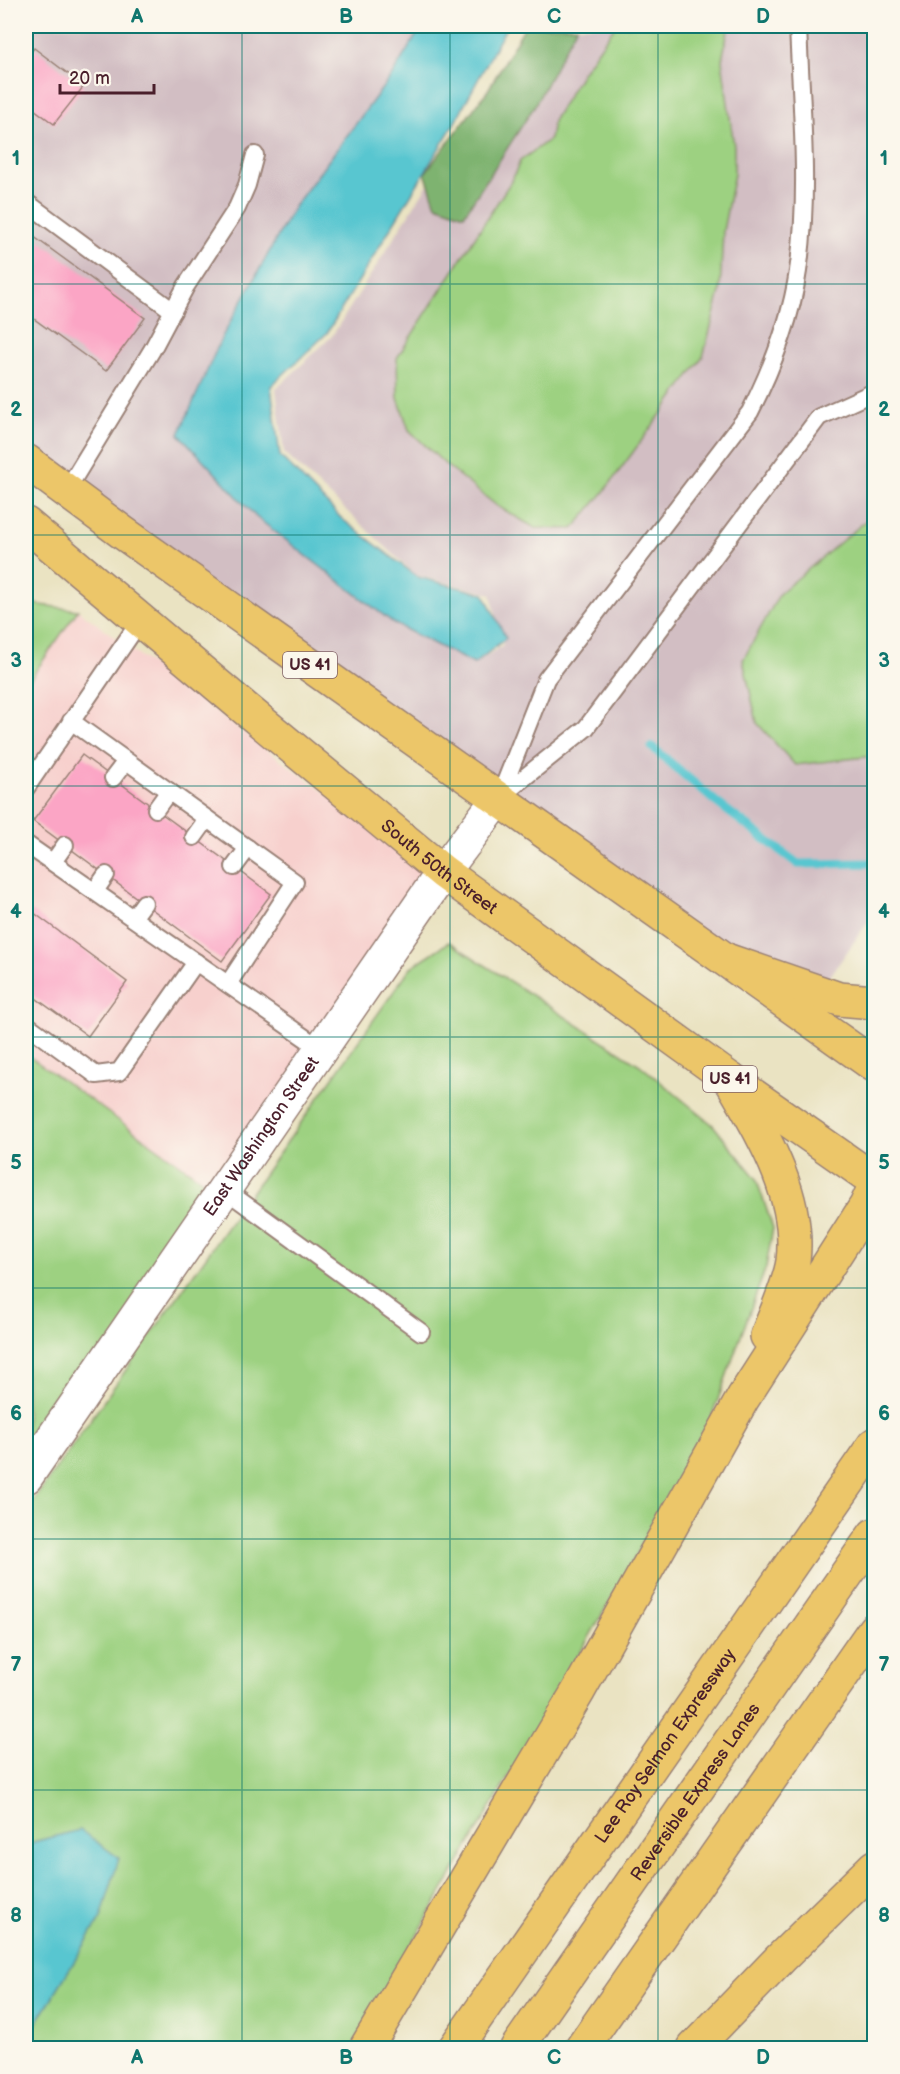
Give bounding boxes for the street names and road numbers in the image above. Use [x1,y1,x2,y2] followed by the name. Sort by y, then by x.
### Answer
[283,652,337,678] road number: US 41
[377,815,502,919] street label: South 50th Street
[199,1052,324,1220] street label: East Washington Street
[703,1066,757,1092] road number: US 41
[590,1644,740,1847] street label: Lee Roy Selmon Expressway
[626,1699,764,1885] street label: Reversible Express Lanes

